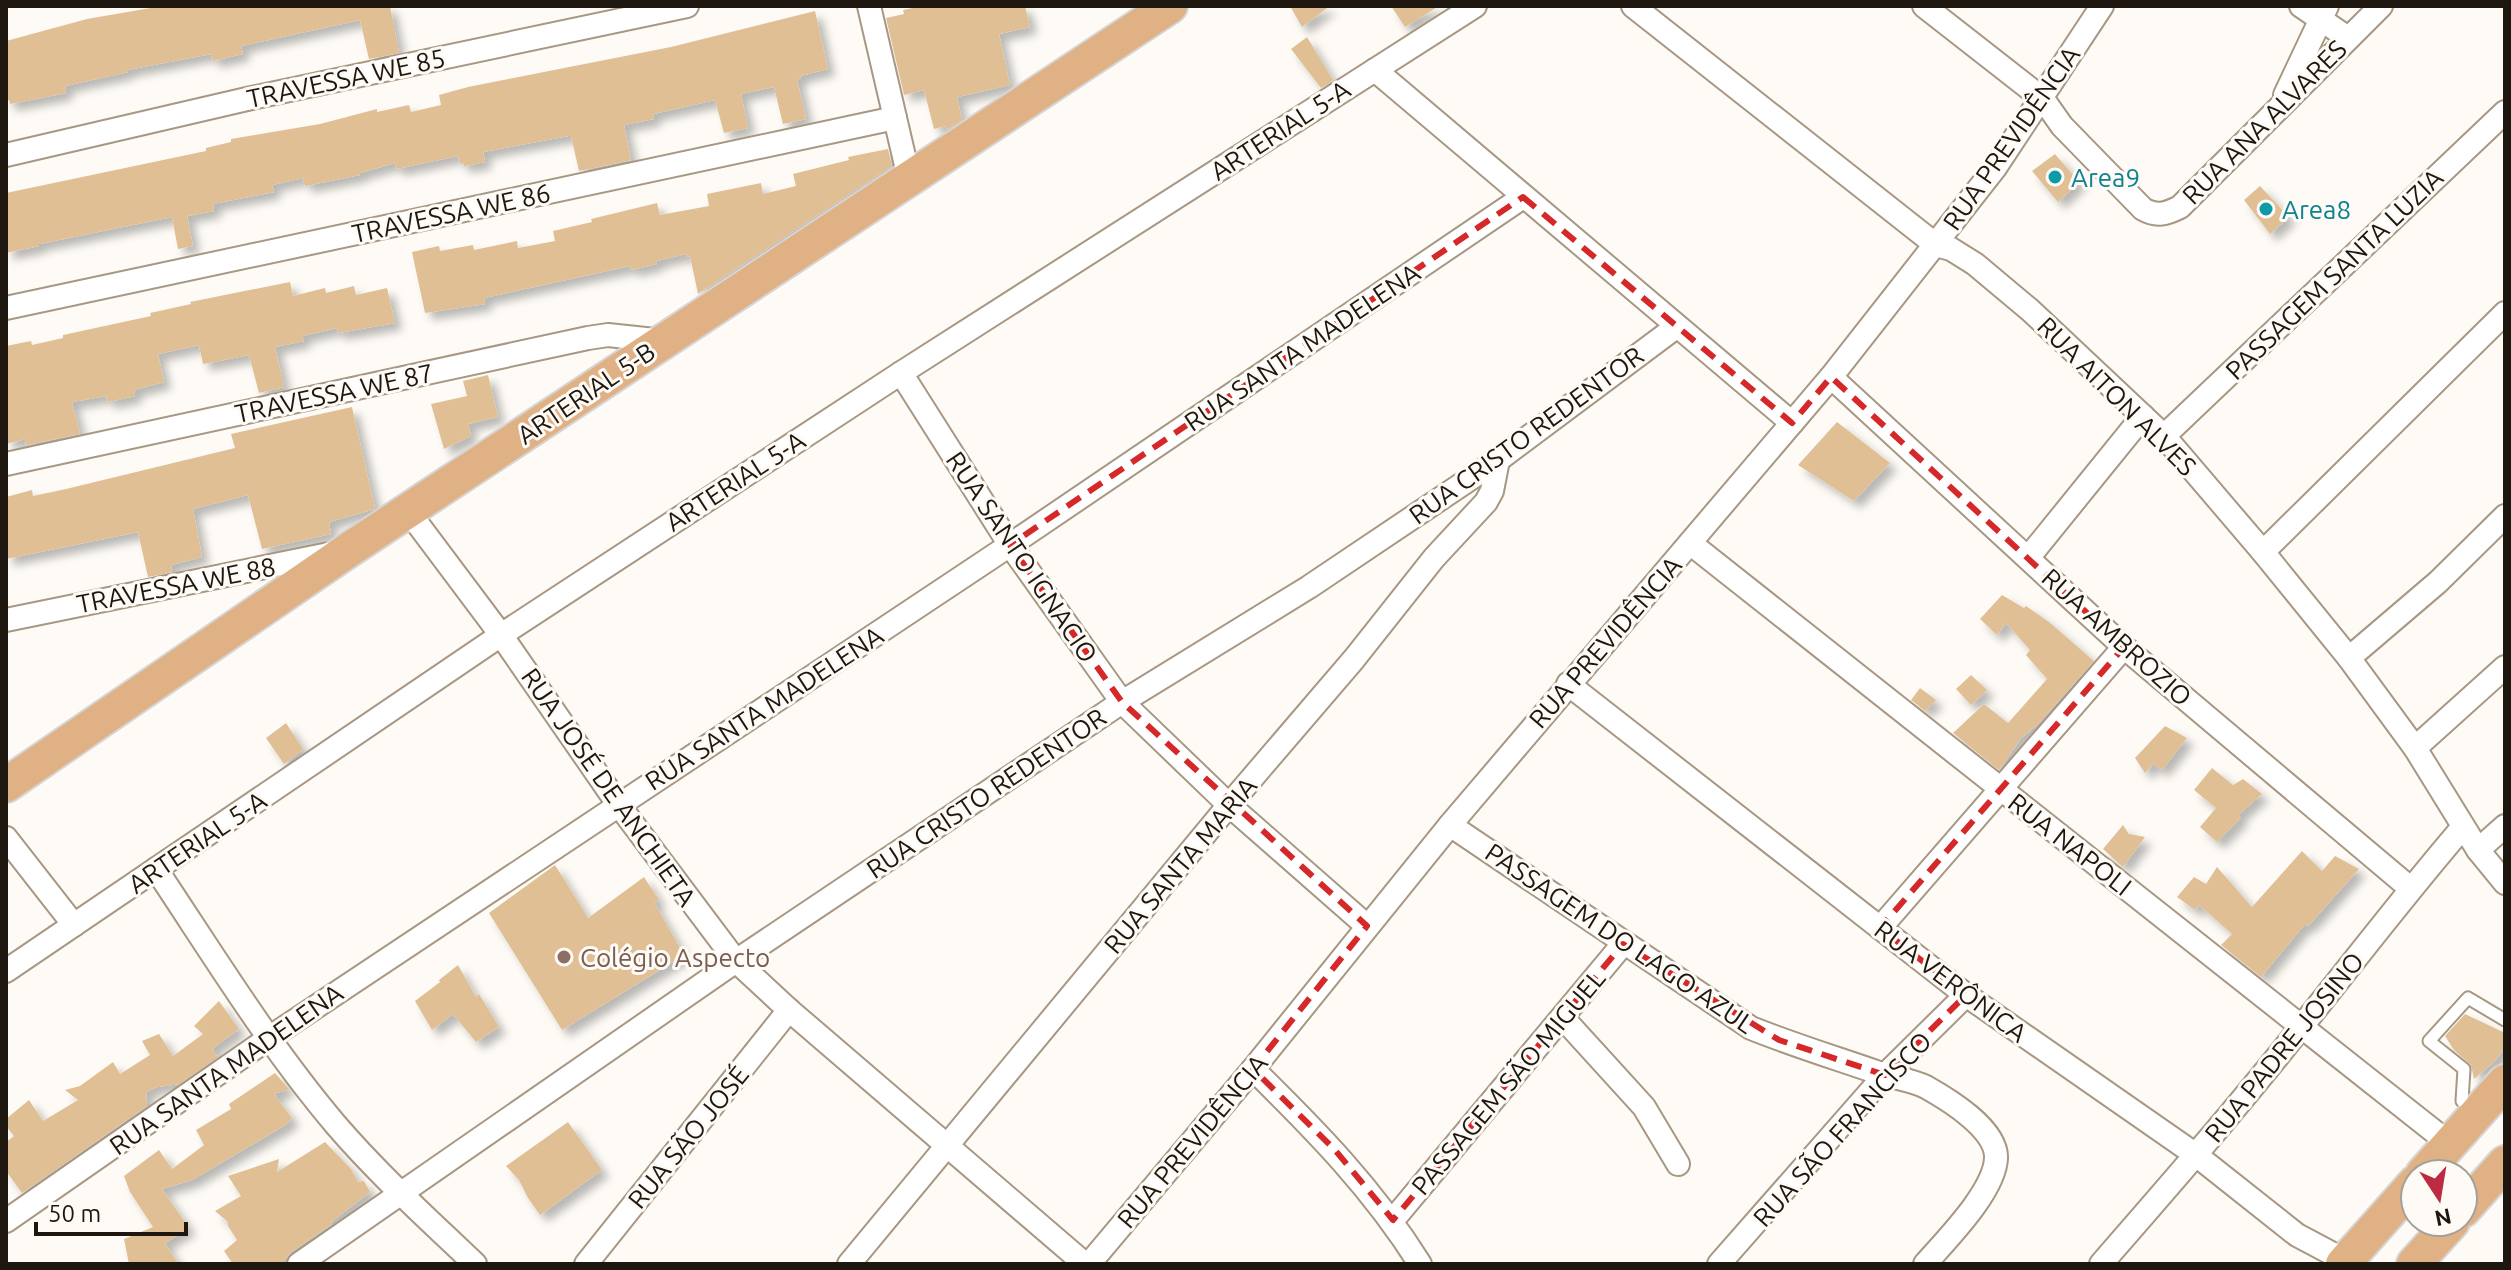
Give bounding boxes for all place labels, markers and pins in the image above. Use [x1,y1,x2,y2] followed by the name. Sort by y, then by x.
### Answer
[2071,163,2140,192] place label: Area9
[2046,168,2064,186] marker: Area9
[2282,195,2351,224] place label: Area8
[2257,200,2275,218] marker: Area8
[580,943,770,972] place label: Colégio Aspecto
[555,948,573,966] marker: Colégio Aspecto

